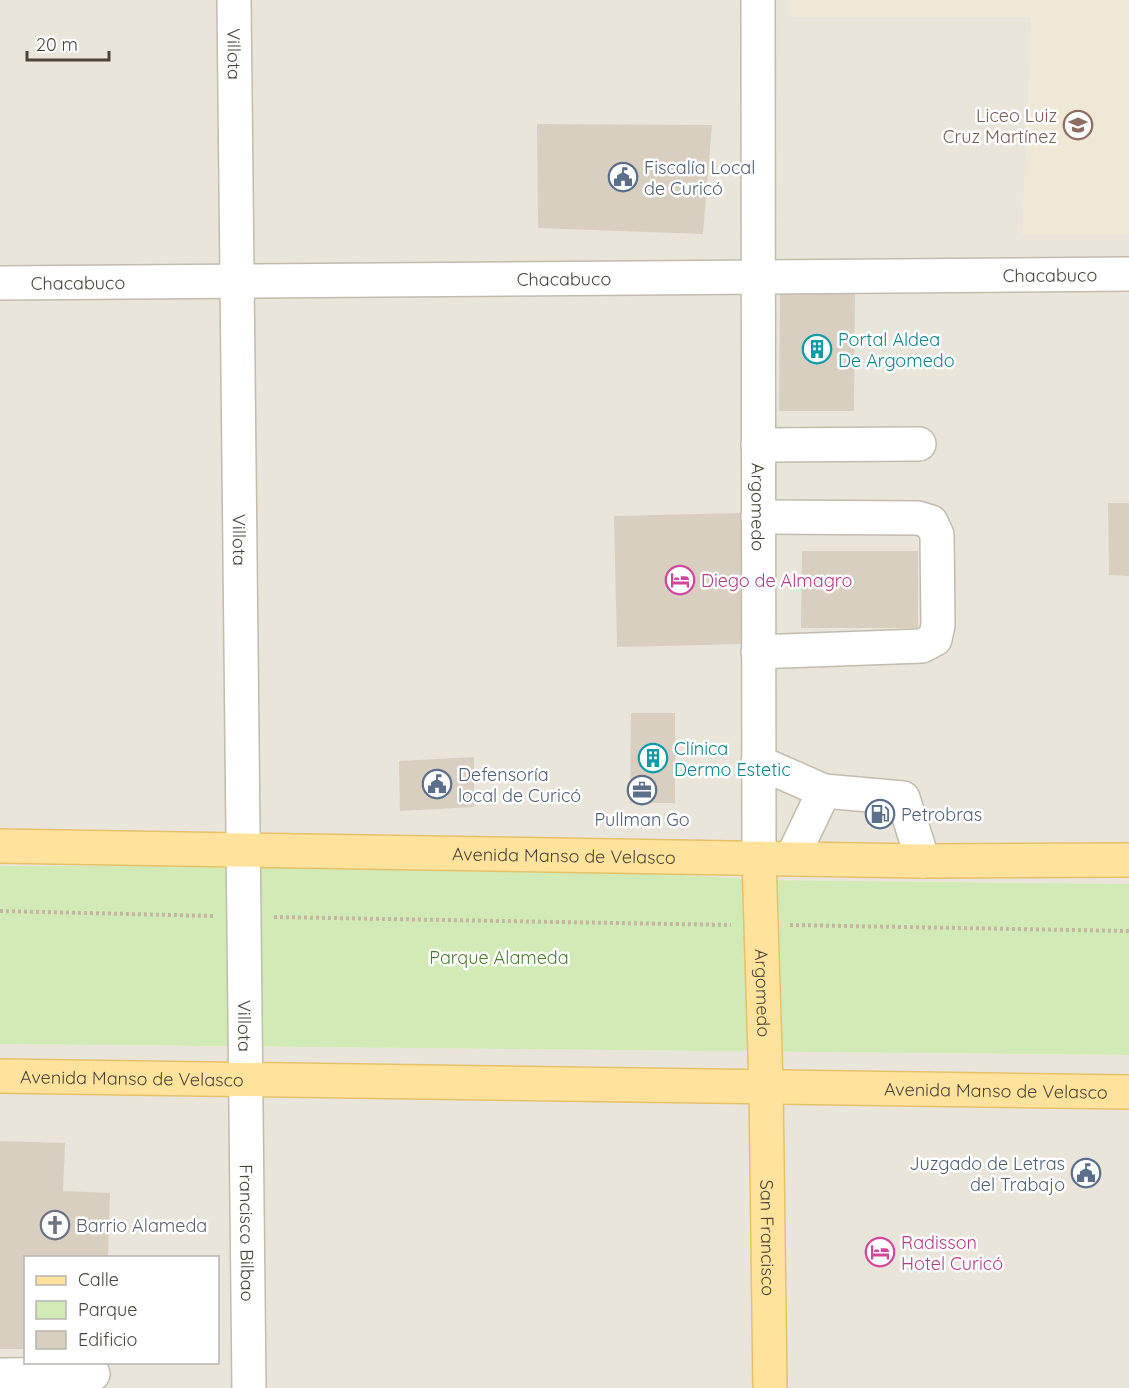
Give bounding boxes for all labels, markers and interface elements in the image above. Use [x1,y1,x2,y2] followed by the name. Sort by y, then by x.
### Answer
[27,24,110,62] scale bar
[223,28,246,80] street label: Villota
[36,33,78,56] text: 20 m
[943,104,1057,148] place label: Liceo Luiz Cruz Martínez
[1062,109,1094,141] school or university icon: Liceo Luiz Cruz Martínez
[644,156,755,200] place label: Fiscalía Local de Curicó
[607,161,639,193] public building icon: Fiscalía Local de Curicó
[1003,263,1097,287] street label: Chacabuco
[517,267,611,290] street label: Chacabuco
[31,271,125,294] street label: Chacabuco
[838,328,955,372] place label: Portal Aldea De Argomedo
[801,333,833,365] building icon: Portal Aldea De Argomedo
[747,463,770,551] street label: Argomedo
[228,514,252,566] street label: Villota
[664,564,696,596] hotel icon: Diego de Almagro
[701,569,852,592] place label: Diego de Almagro
[674,737,791,781] place label: Clínica Dermo Estetic
[637,742,669,774] building icon: Clínica Dermo Estetic
[458,763,581,807] place label: Defensoría local de Curicó
[421,768,453,800] public building icon: Defensoría local de Curicó
[626,774,658,806] office icon: Pullman Go
[864,798,896,830] fuel station icon: Petrobras
[901,803,982,826] place label: Petrobras
[594,808,690,831] place label: Pullman Go
[452,842,676,868] street label: Avenida Manso de Velasco
[429,946,569,969] park label: Parque Alameda
[750,948,776,1038] street label: Argomedo
[233,1000,257,1052] street label: Villota
[20,1065,244,1091] street label: Avenida Manso de Velasco
[884,1077,1108,1103] street label: Avenida Manso de Velasco
[909,1152,1065,1196] place label: Juzgado de Letras del Trabajo
[1070,1157,1102,1189] public building icon: Juzgado de Letras del Trabajo
[235,1164,260,1302] street label: Francisco Bilbao
[756,1180,780,1296] street label: San Francisco
[39,1209,71,1241] church icon: Barrio Alameda
[76,1214,207,1237] place label: Barrio Alameda
[901,1231,1003,1275] place label: Radisson Hotel Curicó
[864,1236,896,1268] hotel icon: Radisson Hotel Curicó
[24,1256,219,1364] legend
[78,1268,119,1291] text: Calle
[78,1298,137,1321] text: Parque
[78,1328,137,1351] text: Edificio

